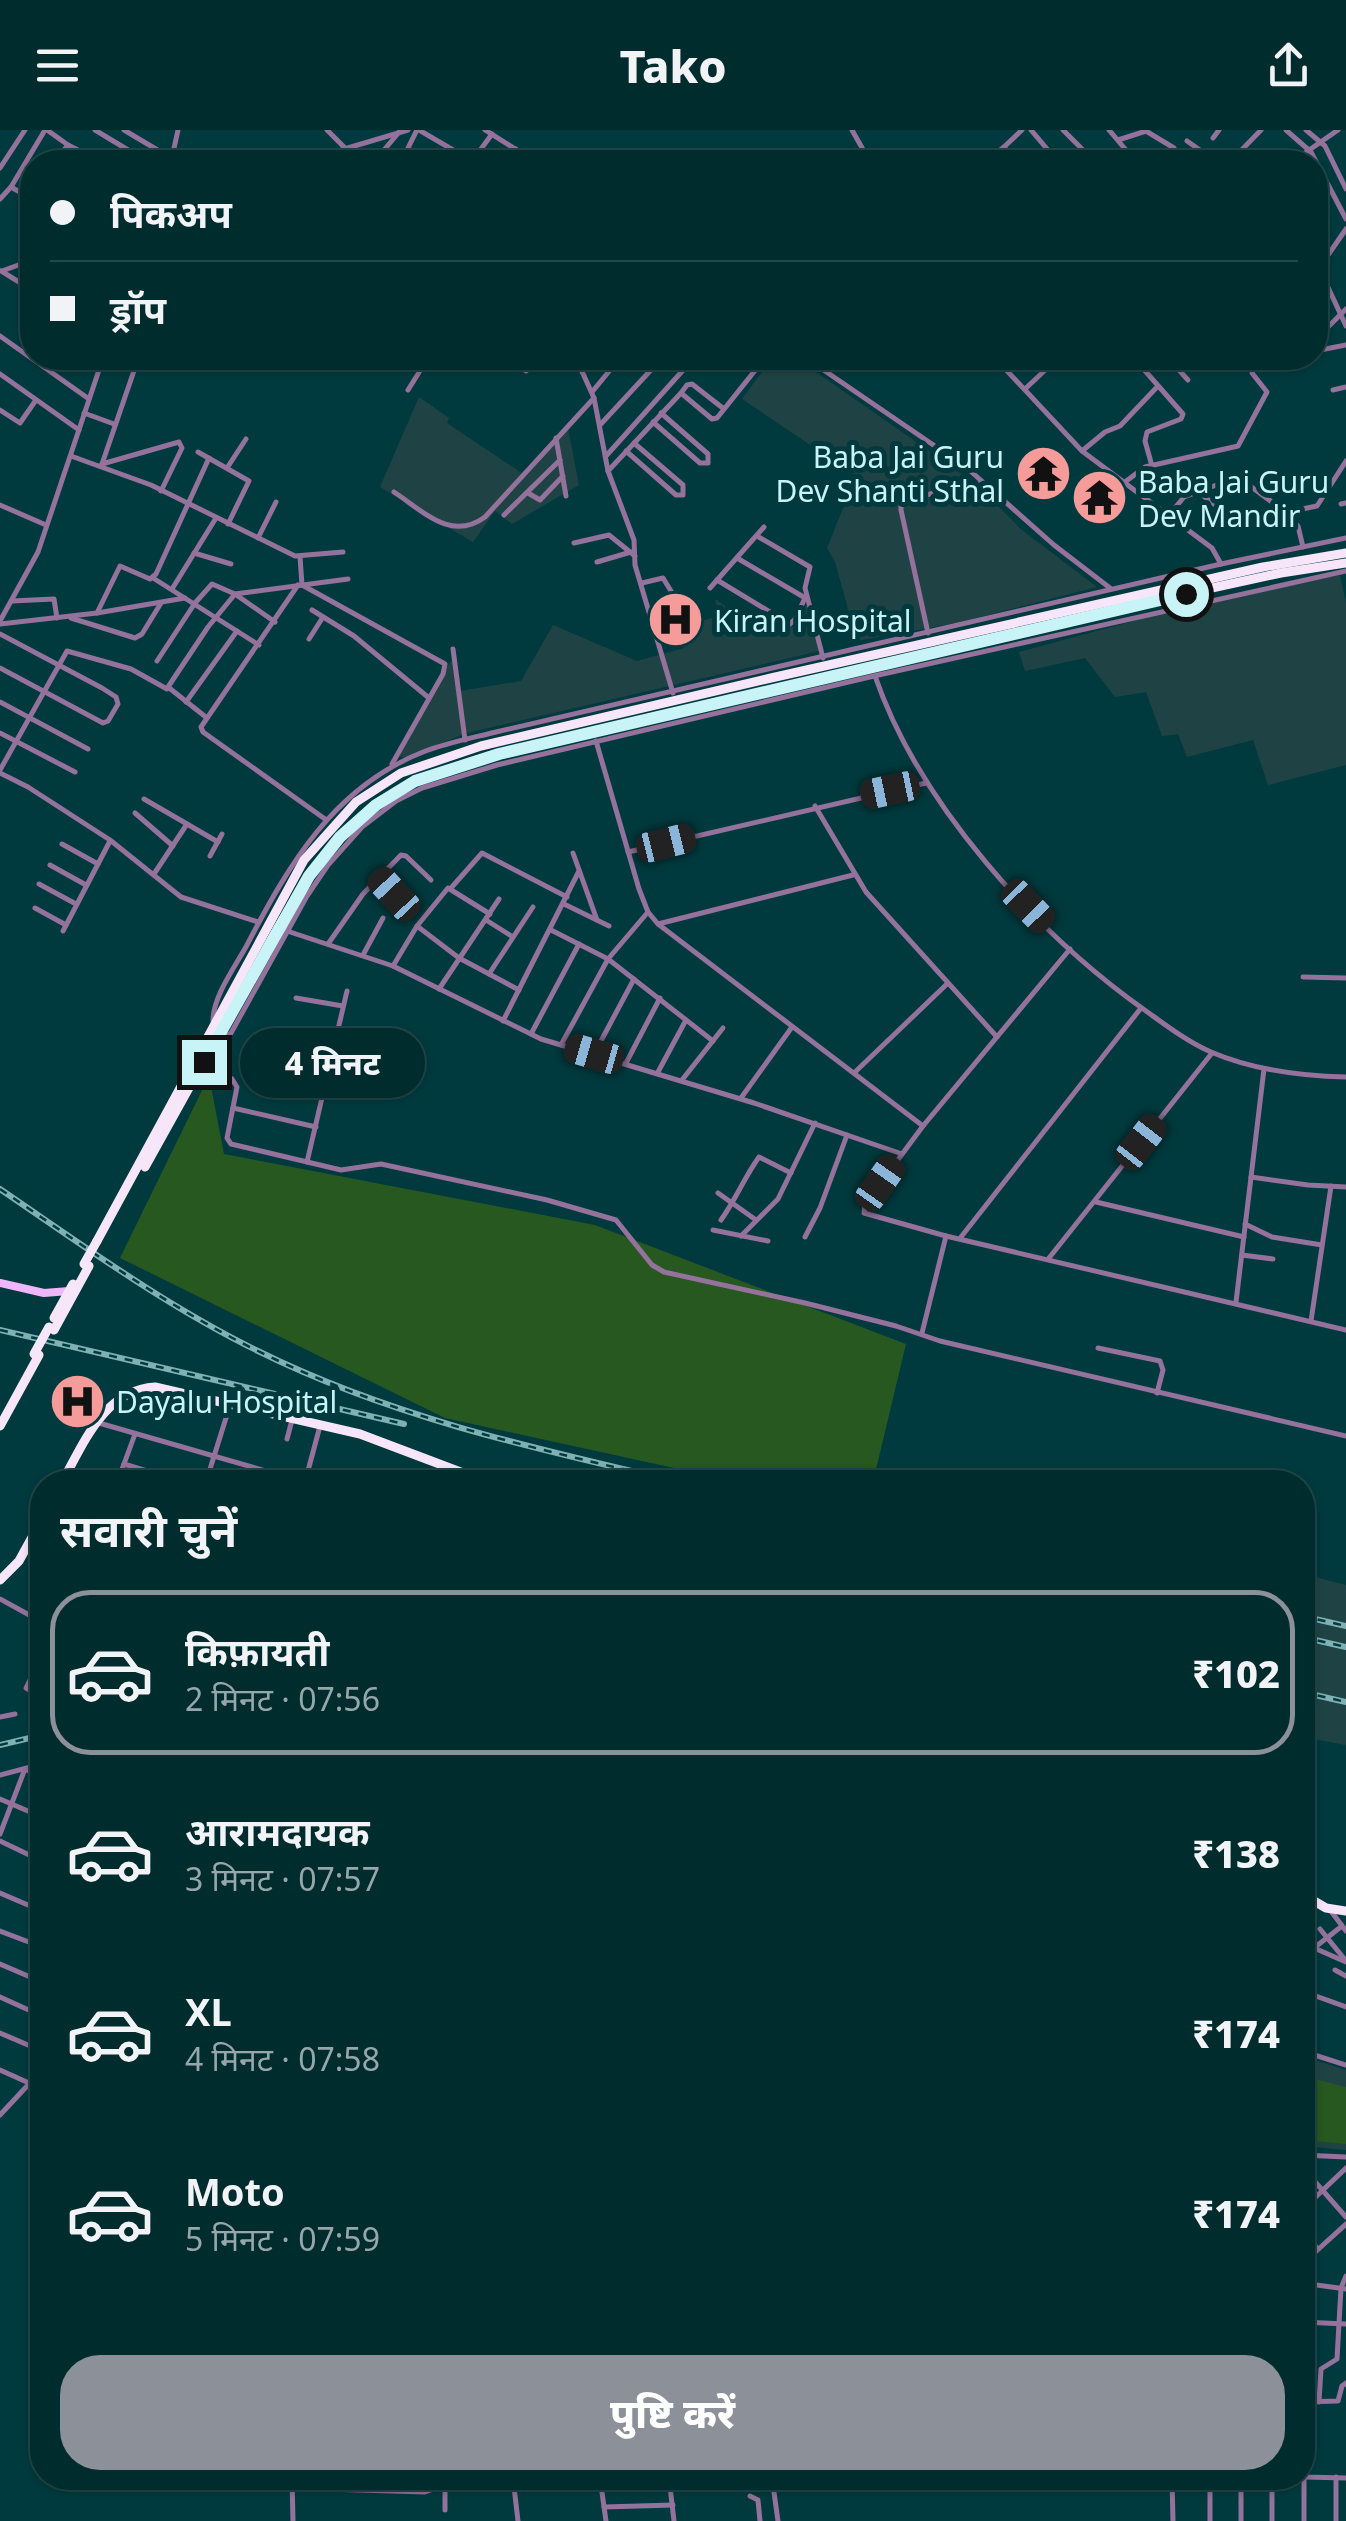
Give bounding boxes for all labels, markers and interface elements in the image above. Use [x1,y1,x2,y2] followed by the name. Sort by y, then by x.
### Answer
[619,35,727,96] text: Tako
[30,38,85,93] icon: menu
[1261,38,1316,93] icon: share
[110,187,232,239] text: पिकअप
[110,283,166,335] text: ड्रॉप
[776,436,1004,511] place label: Baba Jai Guru Dev Shanti Sthal
[1013,443,1073,503] temple icon: Baba Jai Guru Dev Shanti Sthal
[1138,461,1329,536] place label: Baba Jai Guru Dev Mandir
[1069,468,1129,528] temple icon: Baba Jai Guru Dev Mandir
[1164,572,1209,617] route start
[645,590,705,650] hospital icon: Kiran Hospital
[714,600,912,641] place label: Kiran Hospital
[858,769,922,811] car
[633,821,699,865] car
[363,862,425,926] car
[996,874,1060,938] car
[239,1027,424,1097] callout: 4 मिनट
[561,1031,627,1077] car
[182,1040,227,1085] route end
[285,1041,380,1084] text: 4 मिनट
[1111,1109,1171,1175] car
[851,1150,909,1216] car
[47,1371,107,1431] hospital icon: Dayalu Hospital
[116,1381,337,1422] place label: Dayalu Hospital
[60,1499,237,1560] text: सवारी चुनें
[185,1625,329,1677] text: किफ़ायती
[65,1628,155,1718] icon: car
[1192,1647,1280,1699] text: ₹102
[185,1677,380,1720] text: 2 मिनट · 07:56
[185,1805,369,1857] text: आरामदायक
[65,1808,155,1898] icon: car
[1192,1827,1280,1879] text: ₹138
[185,1857,380,1900] text: 3 मिनट · 07:57
[185,1985,232,2037] text: XL
[65,1988,155,2078] icon: car
[1192,2007,1280,2059] text: ₹174
[185,2037,380,2080] text: 4 मिनट · 07:58
[185,2165,285,2217] text: Moto
[65,2168,155,2258] icon: car
[1192,2187,1280,2239] text: ₹174
[185,2217,380,2260] text: 5 मिनट · 07:59
[60,2355,1285,2470] button: पुष्टि करें

